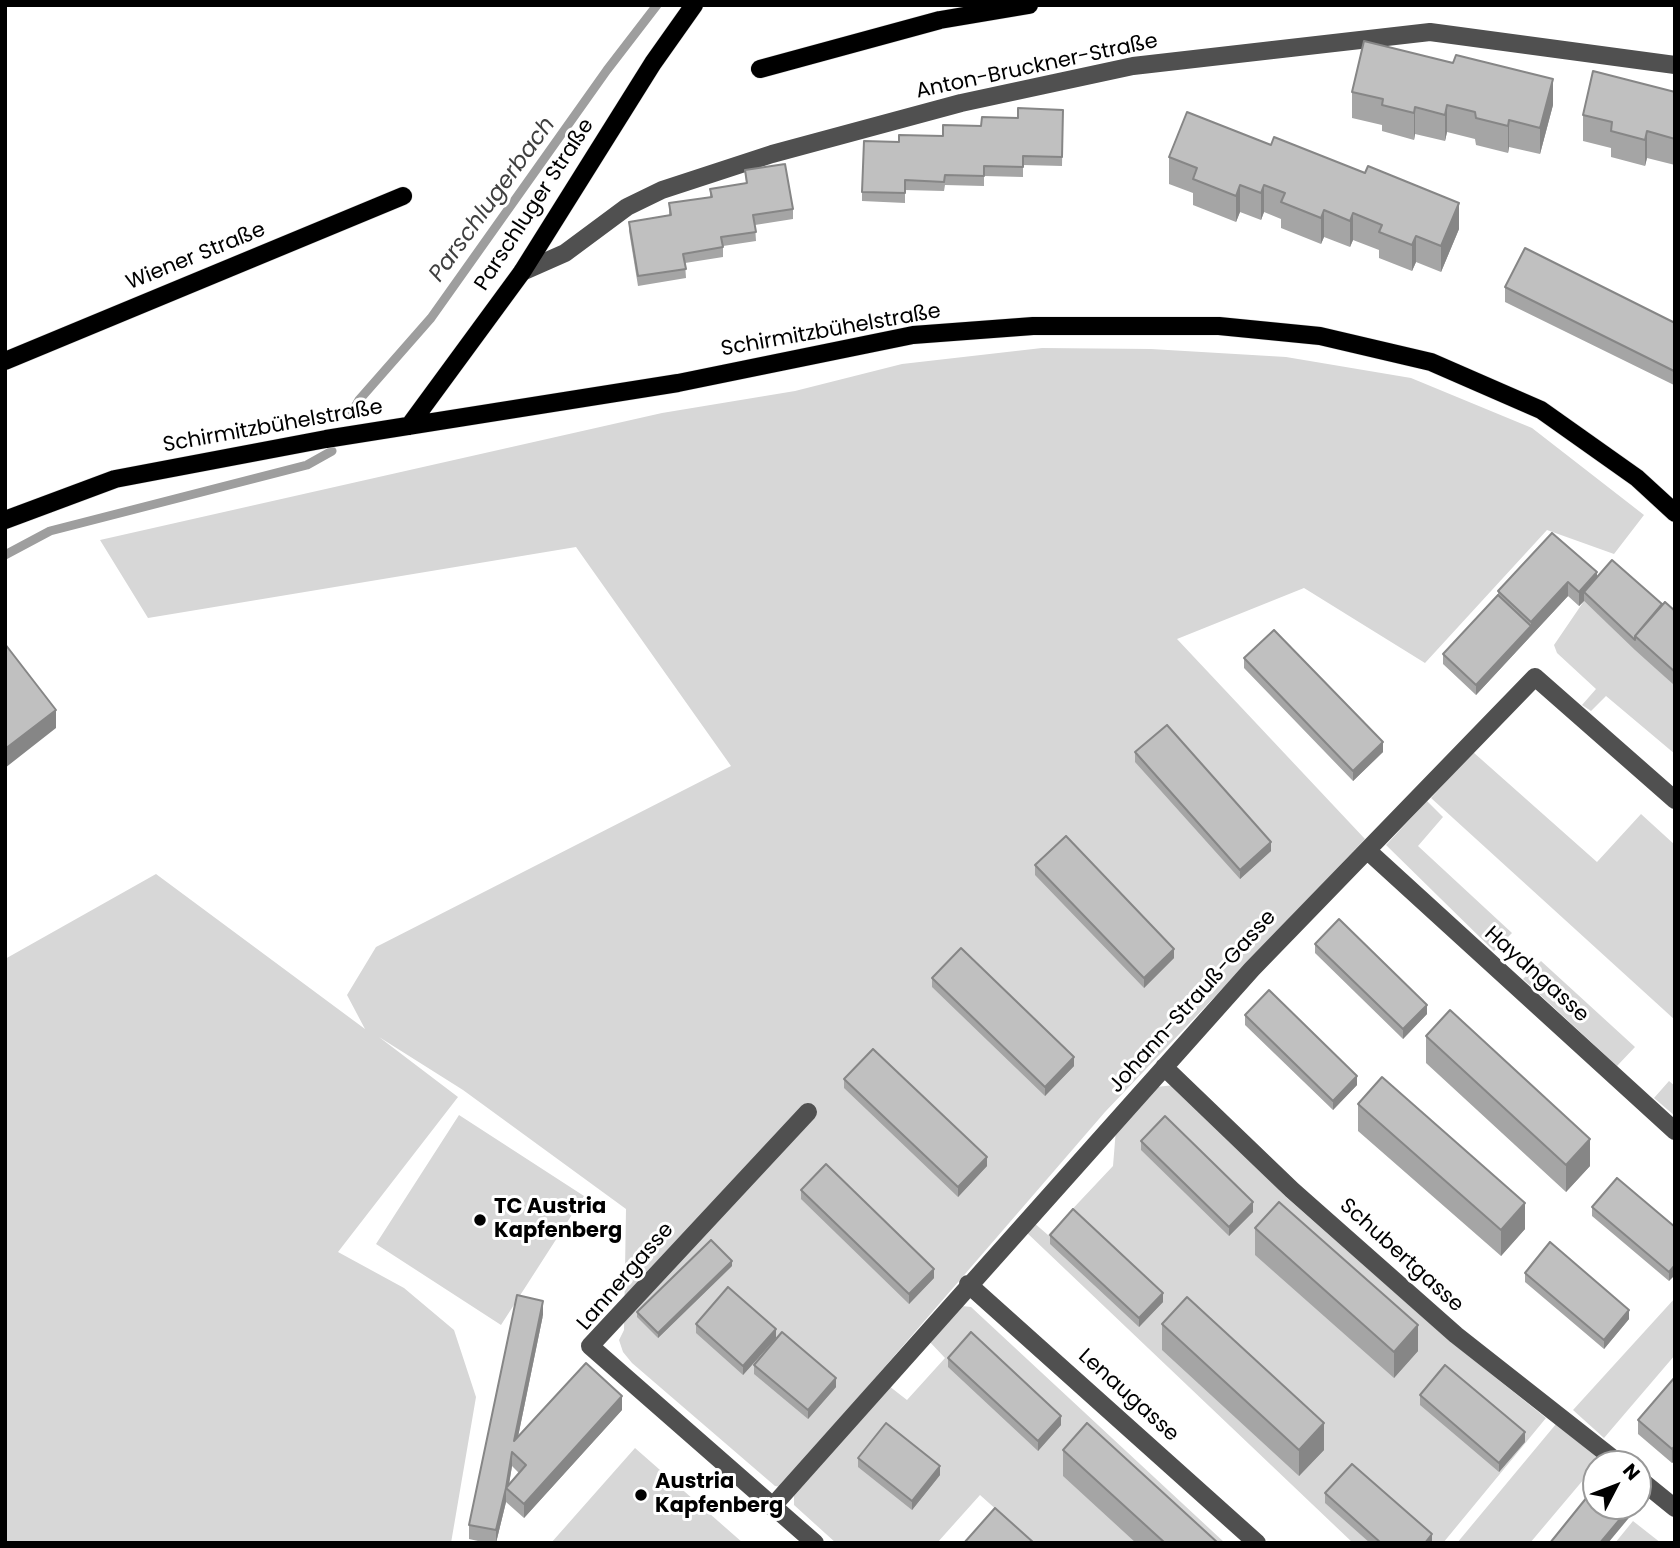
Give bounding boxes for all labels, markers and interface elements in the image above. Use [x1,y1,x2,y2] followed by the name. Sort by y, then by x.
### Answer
[914,29,1160,105] street label: Anton-Bruckner-Straße
[424,112,562,288] water label: Parschlugerbach
[470,114,600,296] street label: Parschluger Straße
[123,218,269,296] street label: Wiener Straße
[719,299,943,363] street label: Schirmitzbühelstraße
[161,395,385,459] street label: Schirmitzbühelstraße
[1104,905,1282,1099] street label: Johann-Strauß-Gasse
[1479,922,1593,1028] street label: Haydngasse
[1334,1194,1468,1318] street label: Schubertgasse
[494,1195,622,1245] place label: TC Austria Kapfenberg
[472,1212,488,1228] marker: TC Austria Kapfenberg
[572,1218,680,1336] street label: Lannergasse
[1073,1344,1183,1448] street label: Lenaugasse
[1582,1450,1652,1520] north arrow
[1617,1458,1646,1486] text: N
[655,1470,783,1520] place label: Austria Kapfenberg
[633,1487,649,1503] marker: Austria Kapfenberg

